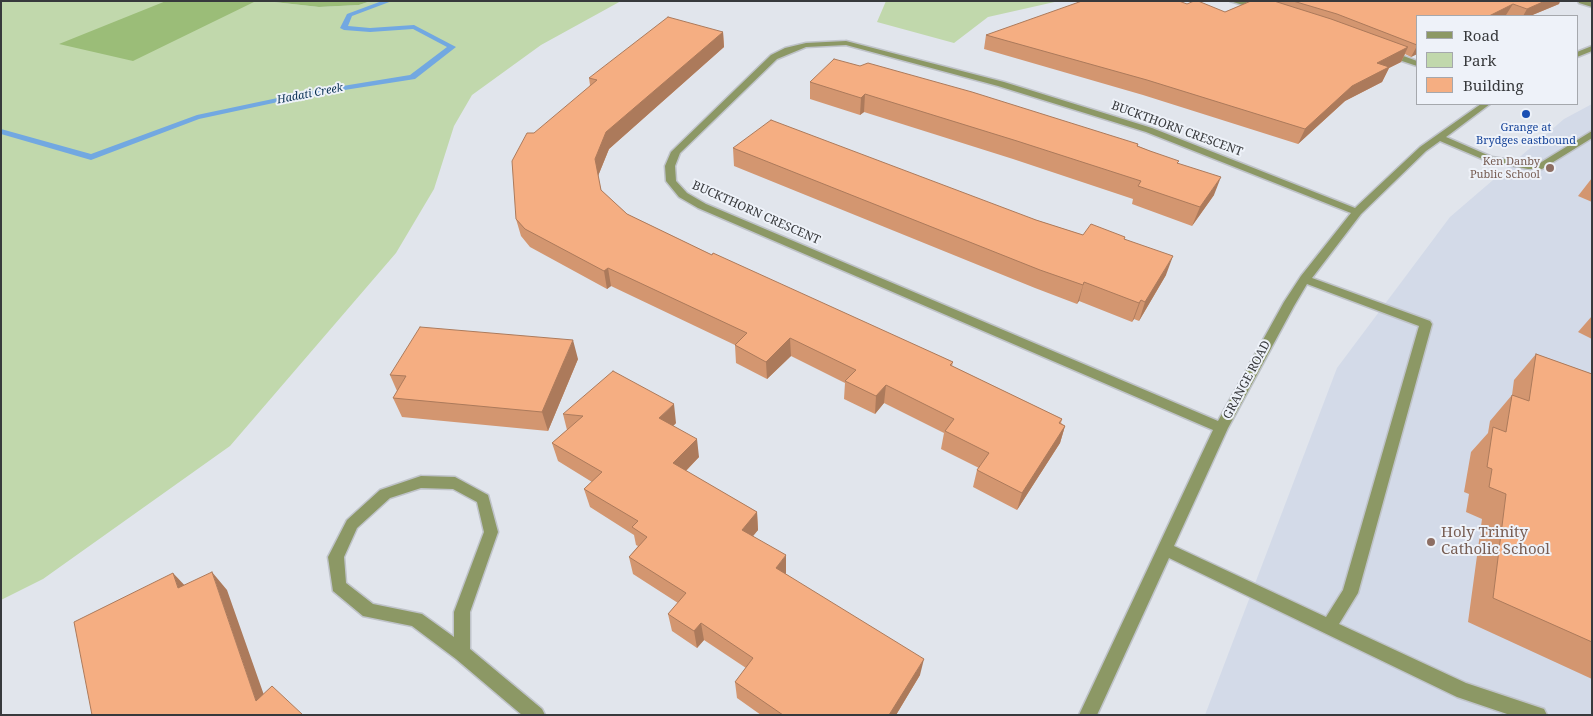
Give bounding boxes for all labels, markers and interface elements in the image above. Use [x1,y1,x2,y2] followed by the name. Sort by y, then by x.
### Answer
[1416,15,1578,105] legend
[1463,25,1499,45] text: Road
[1463,50,1496,70] text: Park
[1463,75,1524,95] text: Building
[276,81,344,107] water label: Hadati Creek
[1109,99,1245,159] street label: BUCKTHORN CRESCENT
[1520,108,1532,120] marker: Grange at Brydges eastbound
[1476,121,1576,147] place label: Grange at Brydges eastbound
[1470,155,1540,181] place label: Ken Danby Public School
[1544,162,1556,174] marker: Ken Danby Public School
[690,178,822,248] street label: BUCKTHORN CRESCENT
[1220,338,1274,422] street label: GRANGE ROAD
[1441,524,1550,559] place label: Holy Trinity Catholic School
[1425,536,1437,548] marker: Holy Trinity Catholic School

